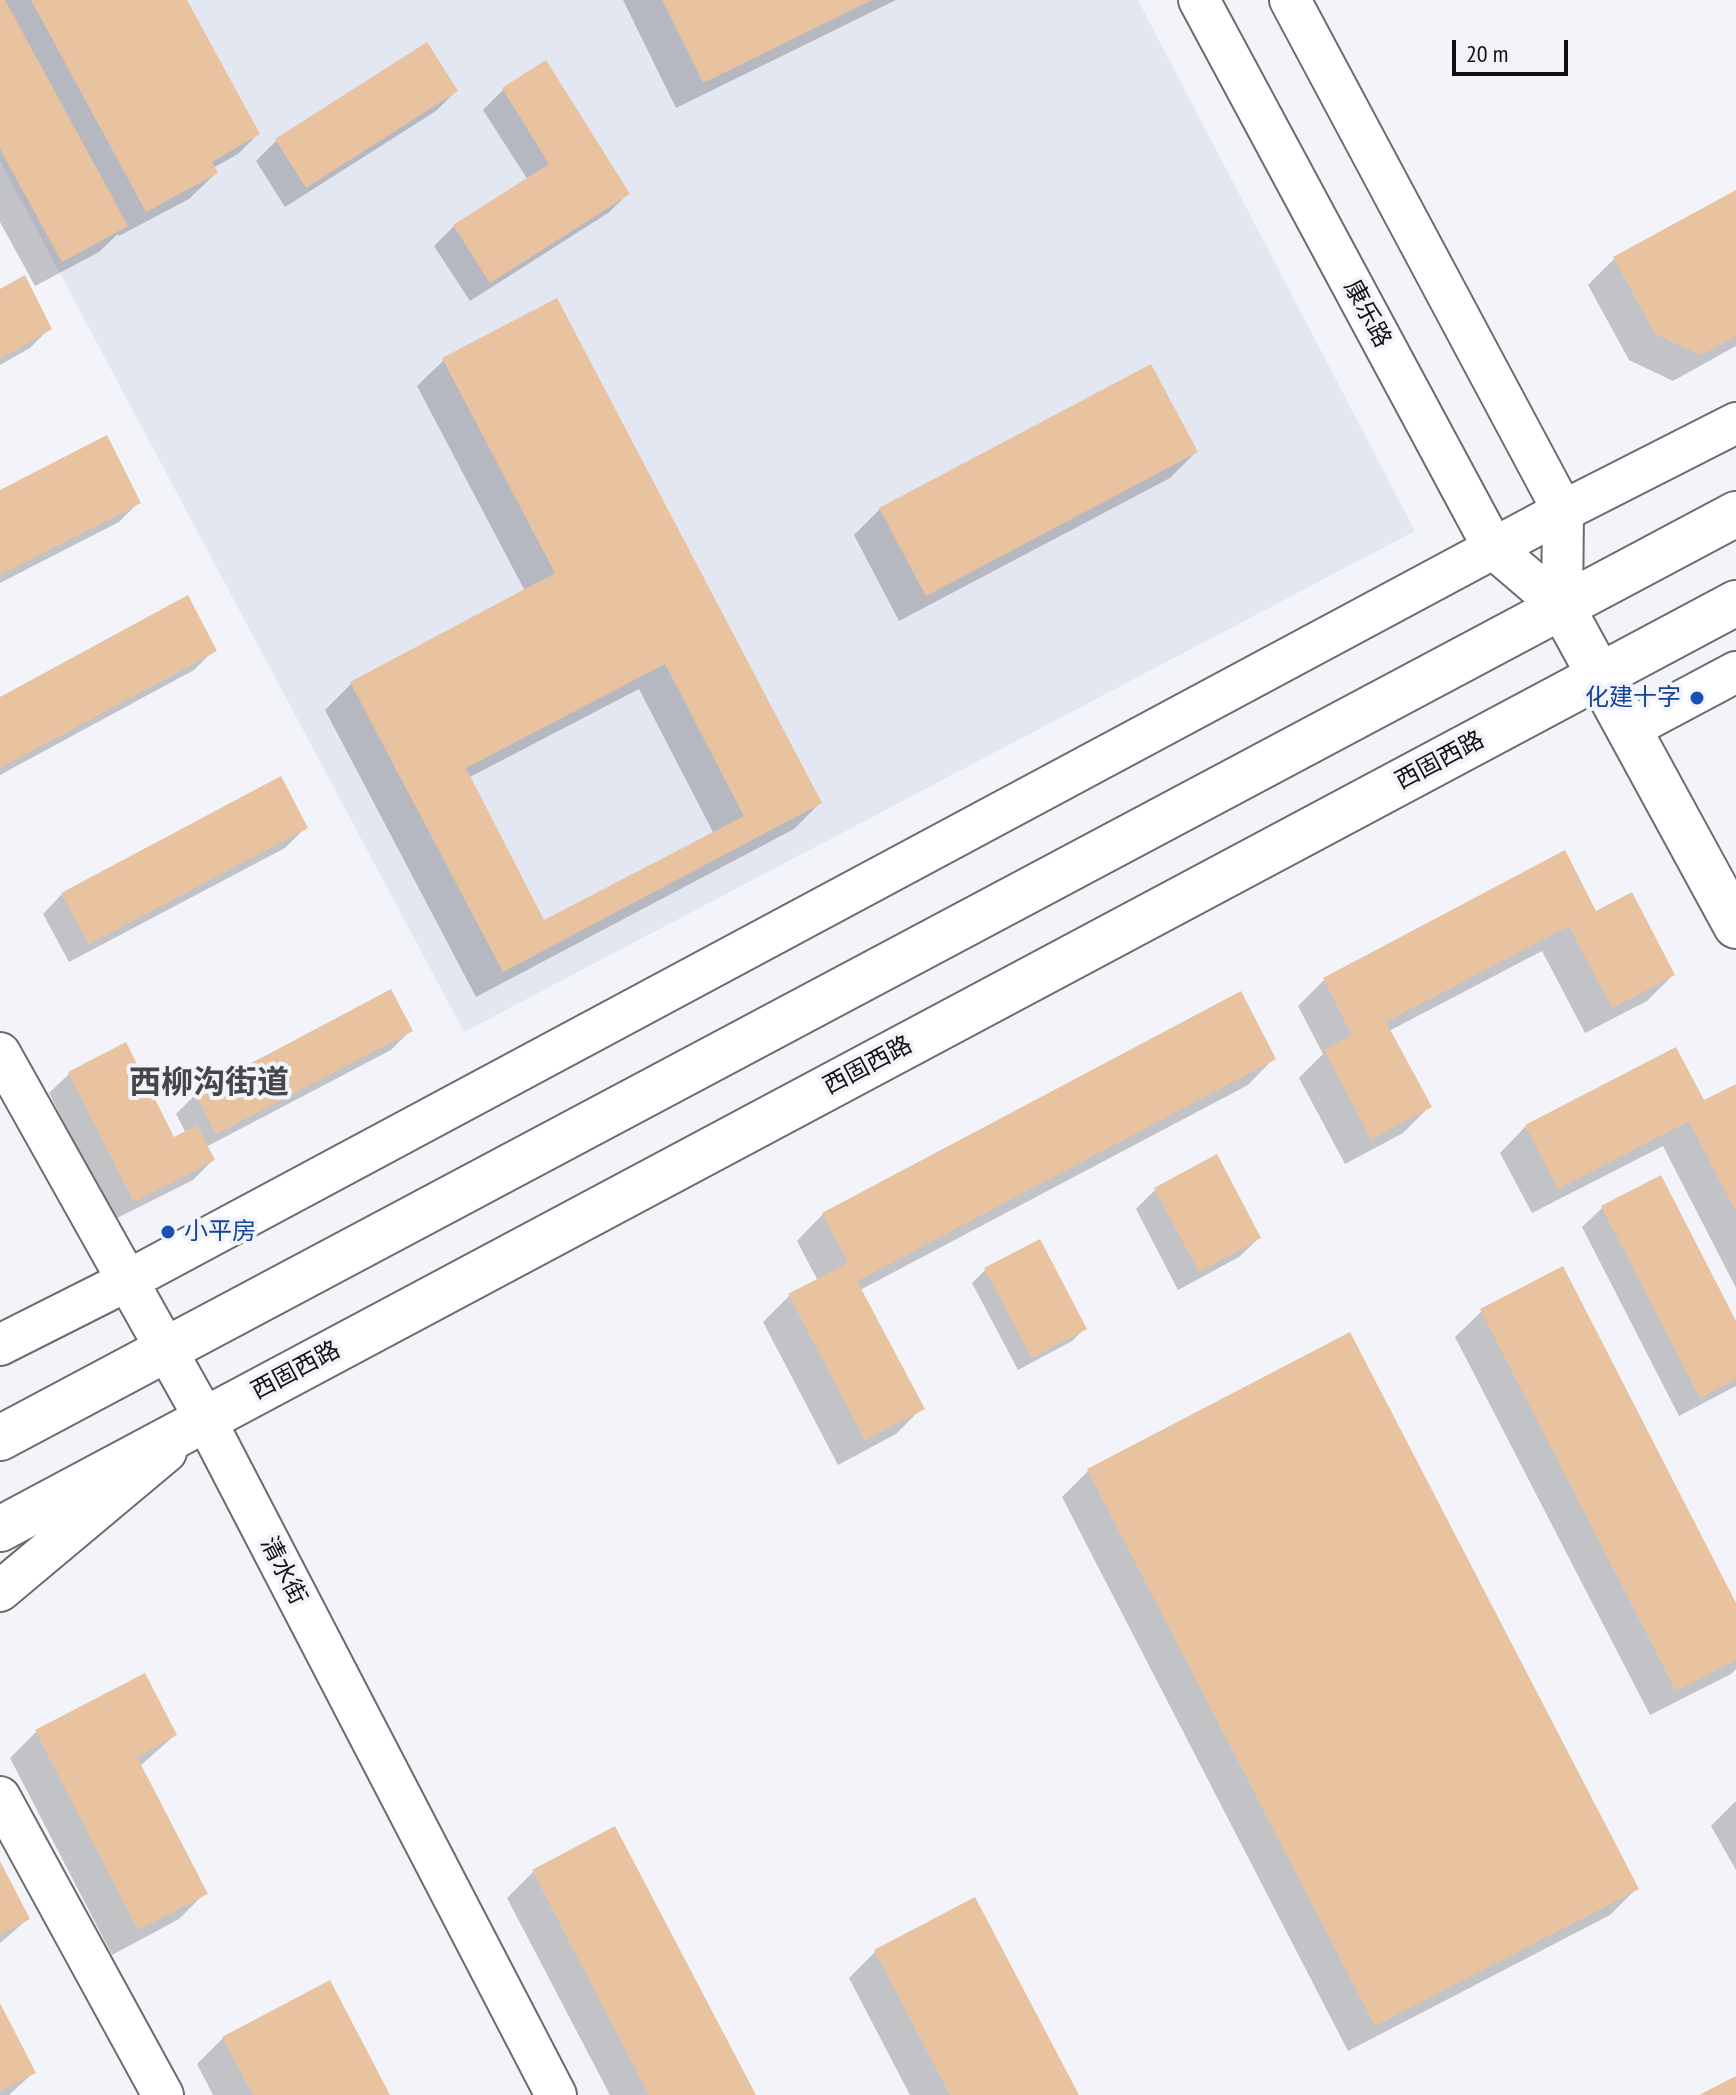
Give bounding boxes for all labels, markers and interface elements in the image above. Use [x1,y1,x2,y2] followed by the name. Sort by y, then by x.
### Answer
[1456,24,1572,74] scale bar
[1466,38,1508,69] text: 20 m
[1337,275,1397,353] street label: 康乐路
[1585,684,1681,712] place label: 化建十字
[1688,689,1706,707] marker: 化建十字
[1391,726,1489,796] street label: 西固西路
[819,1031,917,1101] street label: 西固西路
[129,1065,289,1103] district label: 西柳沟街道
[184,1218,256,1246] place label: 小平房
[159,1223,177,1241] marker: 小平房
[247,1336,345,1406] street label: 西固西路
[254,1532,312,1610] street label: 清水街

